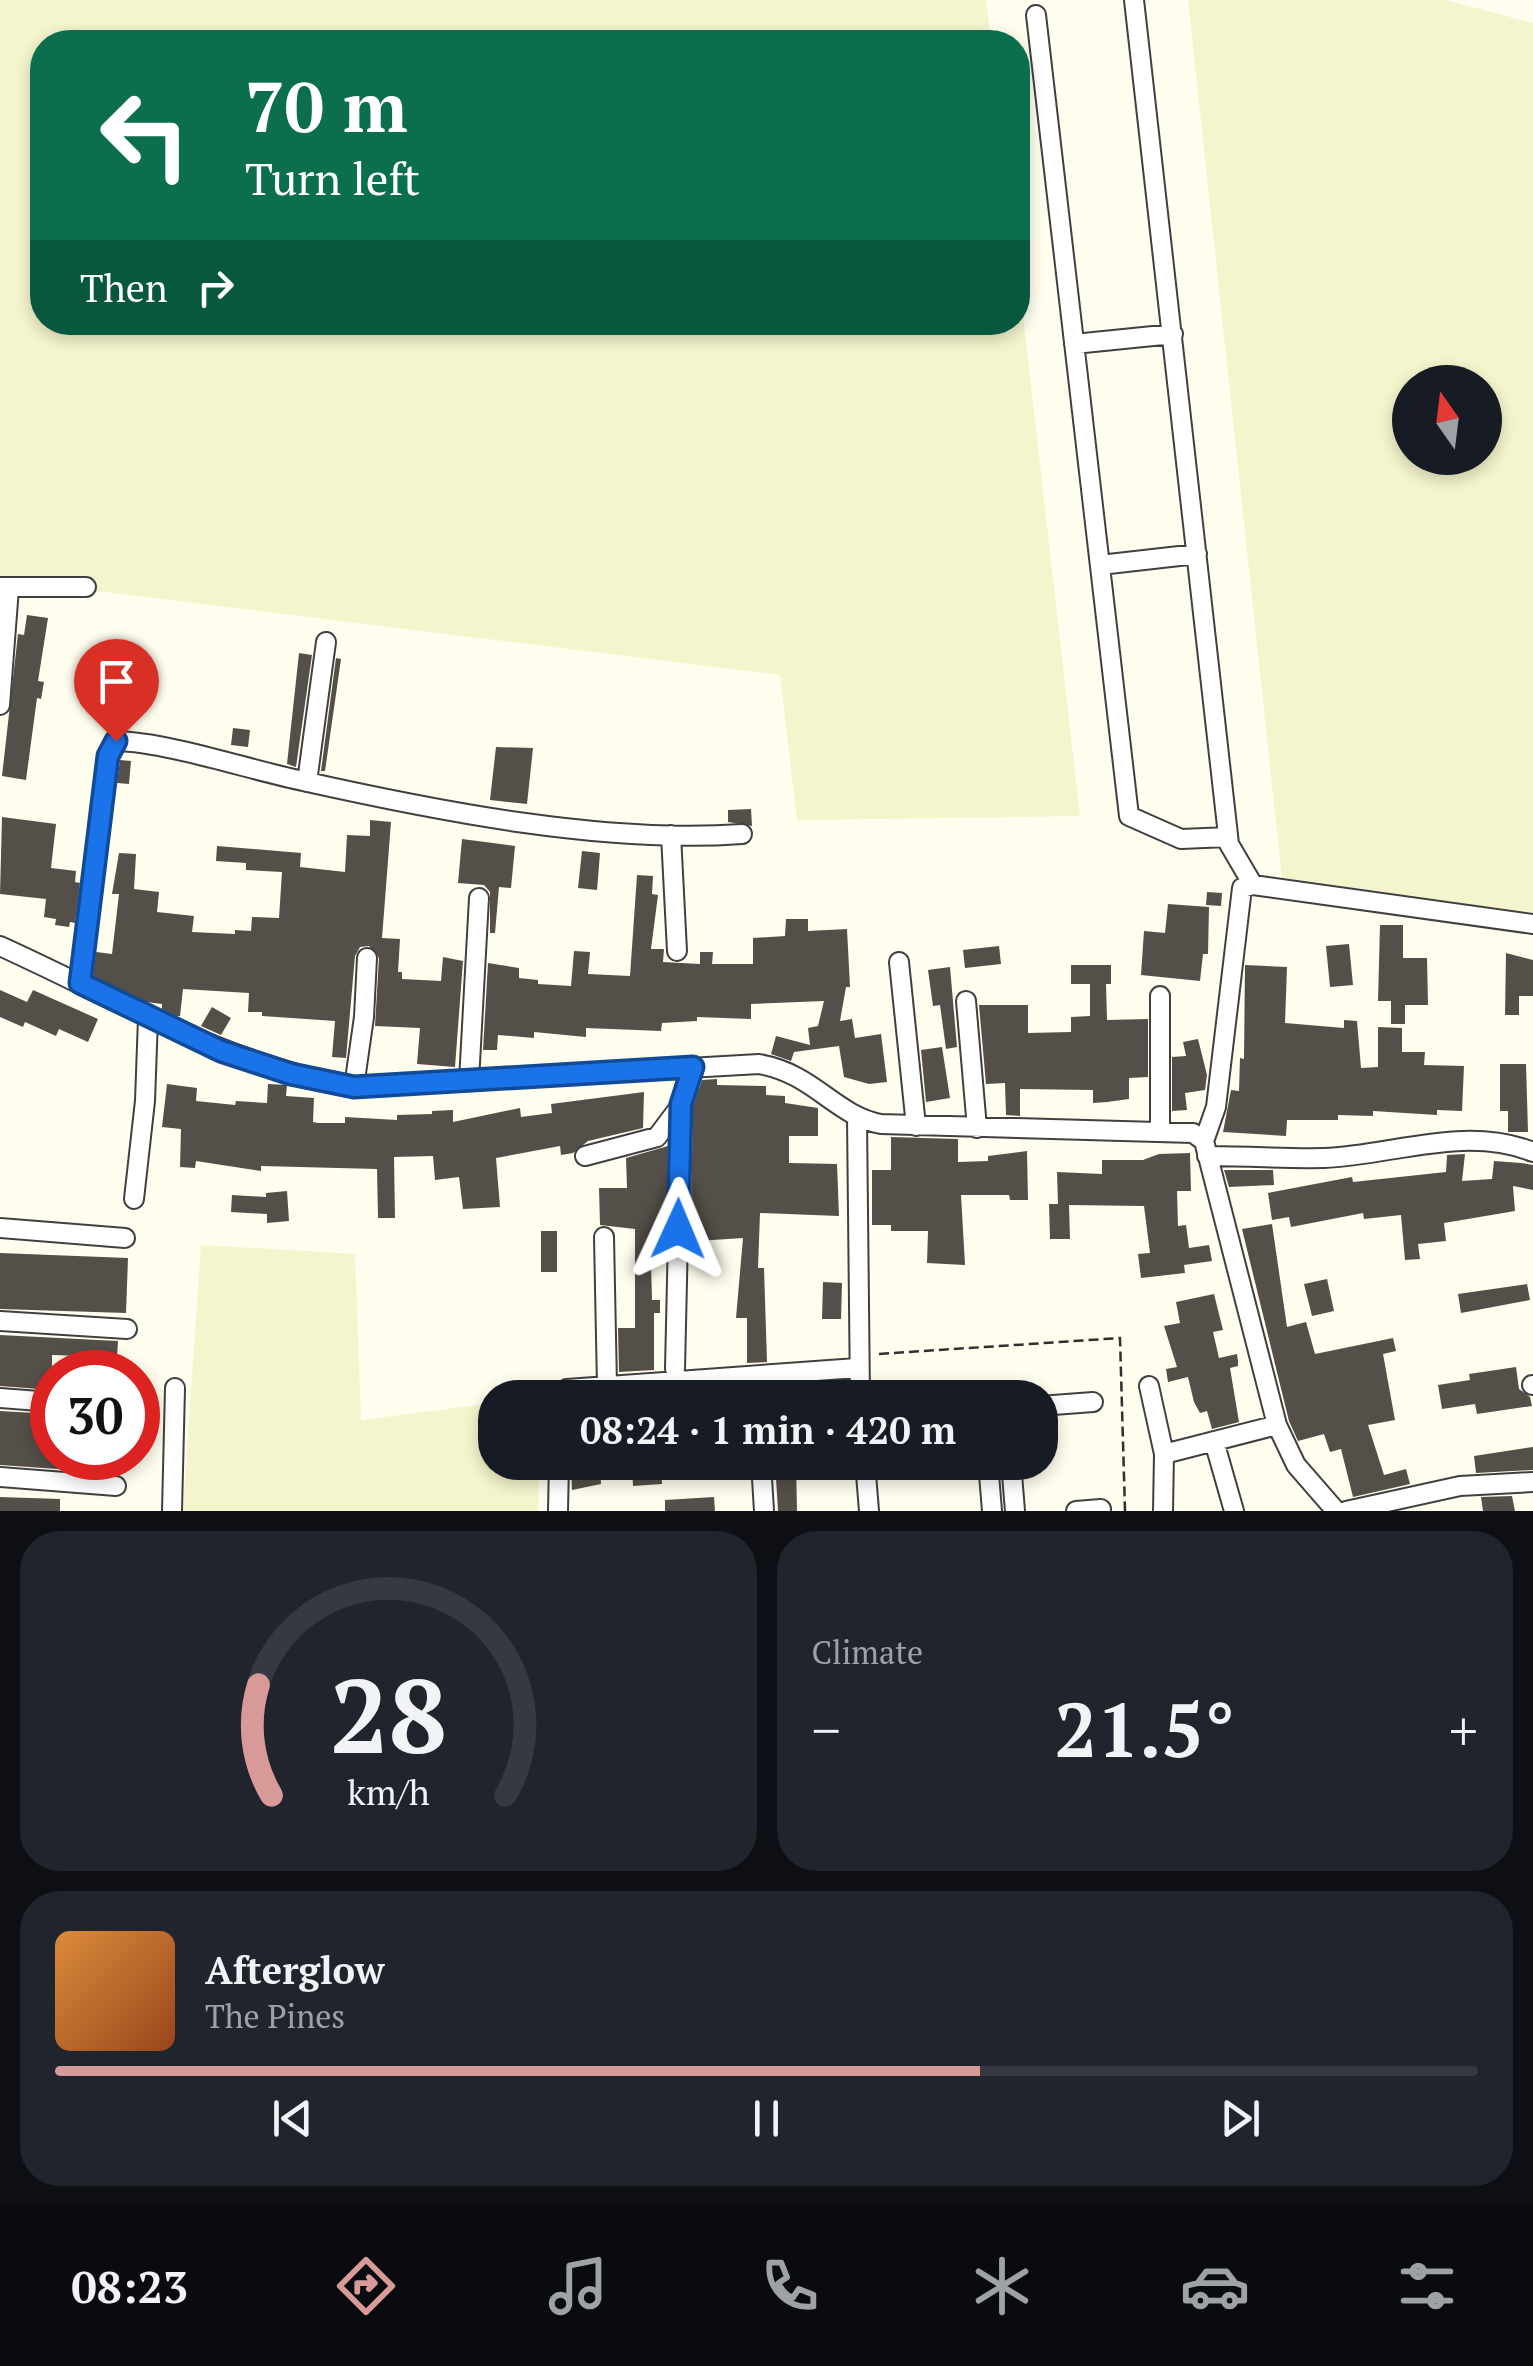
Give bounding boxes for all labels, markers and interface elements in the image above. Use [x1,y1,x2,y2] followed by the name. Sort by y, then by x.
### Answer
[245,59,408,152] text: 70 m
[80,70,210,200] icon: left
[245,148,420,208] text: Turn left
[188,260,243,315] icon: right
[80,263,168,313] text: Then
[1392,365,1502,475] north arrow
[1392,365,1502,475] map controls
[74,639,159,742] pin
[89,654,144,709] icon: arrive
[626,1177,730,1281] position arrow
[30,1350,160,1480] speed limit sign: 30
[580,1405,956,1455] text: 08:24 · 1 min · 420 m
[812,1631,923,1673] text: Climate
[329,1645,447,1783] text: 28
[1055,1679,1235,1778] text: 21.5°
[812,1693,841,1766] text: −
[1449,1693,1478,1766] text: +
[347,1768,430,1815] text: km/h
[205,1945,385,1995] text: Afterglow
[205,1995,345,2037] text: The Pines
[265,2091,320,2146] icon: previous
[739,2091,794,2146] icon: pause
[1213,2091,1268,2146] icon: next
[331,2251,401,2321] icon: directions
[543,2251,613,2321] icon: music
[755,2251,825,2321] icon: phone
[967,2251,1037,2321] icon: climate
[1180,2251,1250,2321] icon: car
[1392,2251,1462,2321] icon: filters
[71,2256,188,2316] text: 08:23

